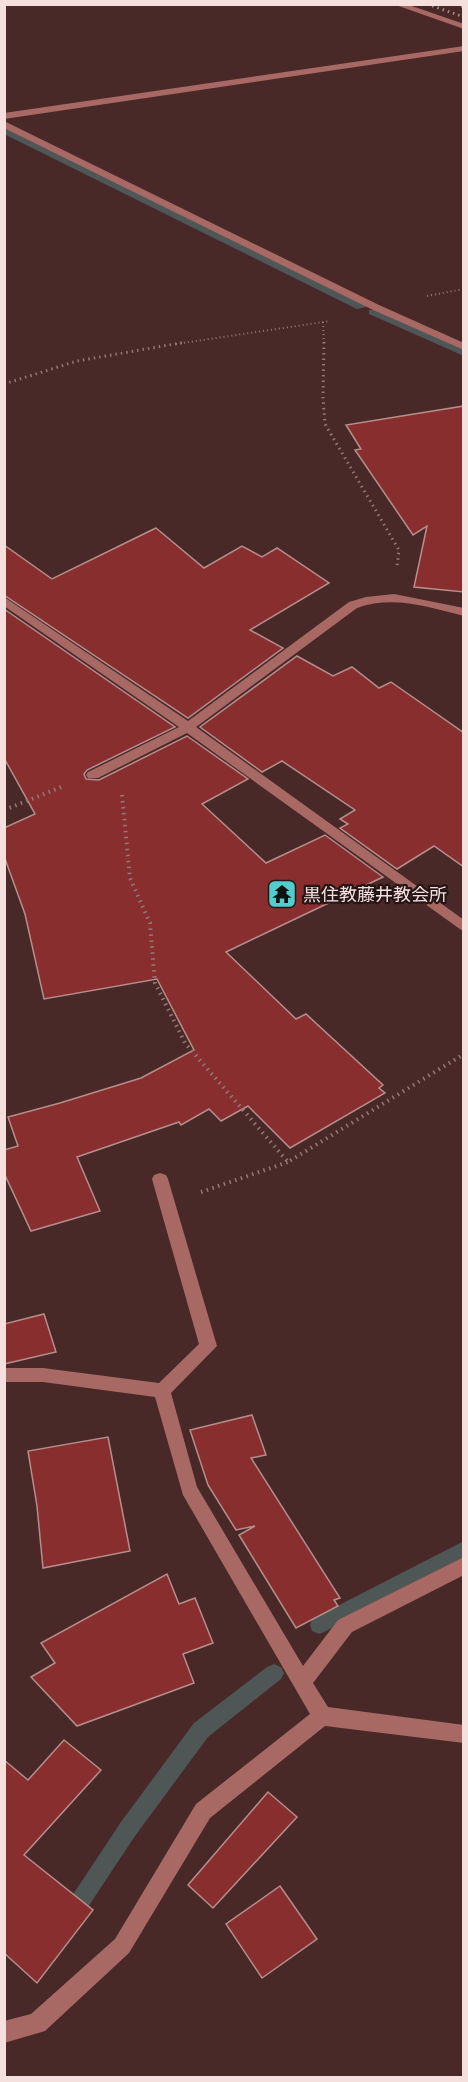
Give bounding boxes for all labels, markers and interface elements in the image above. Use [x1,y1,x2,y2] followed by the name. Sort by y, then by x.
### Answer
[266,878,298,910] temple icon: 黒住教藤井教会所
[303,883,447,906] place label: 黒住教藤井教会所

